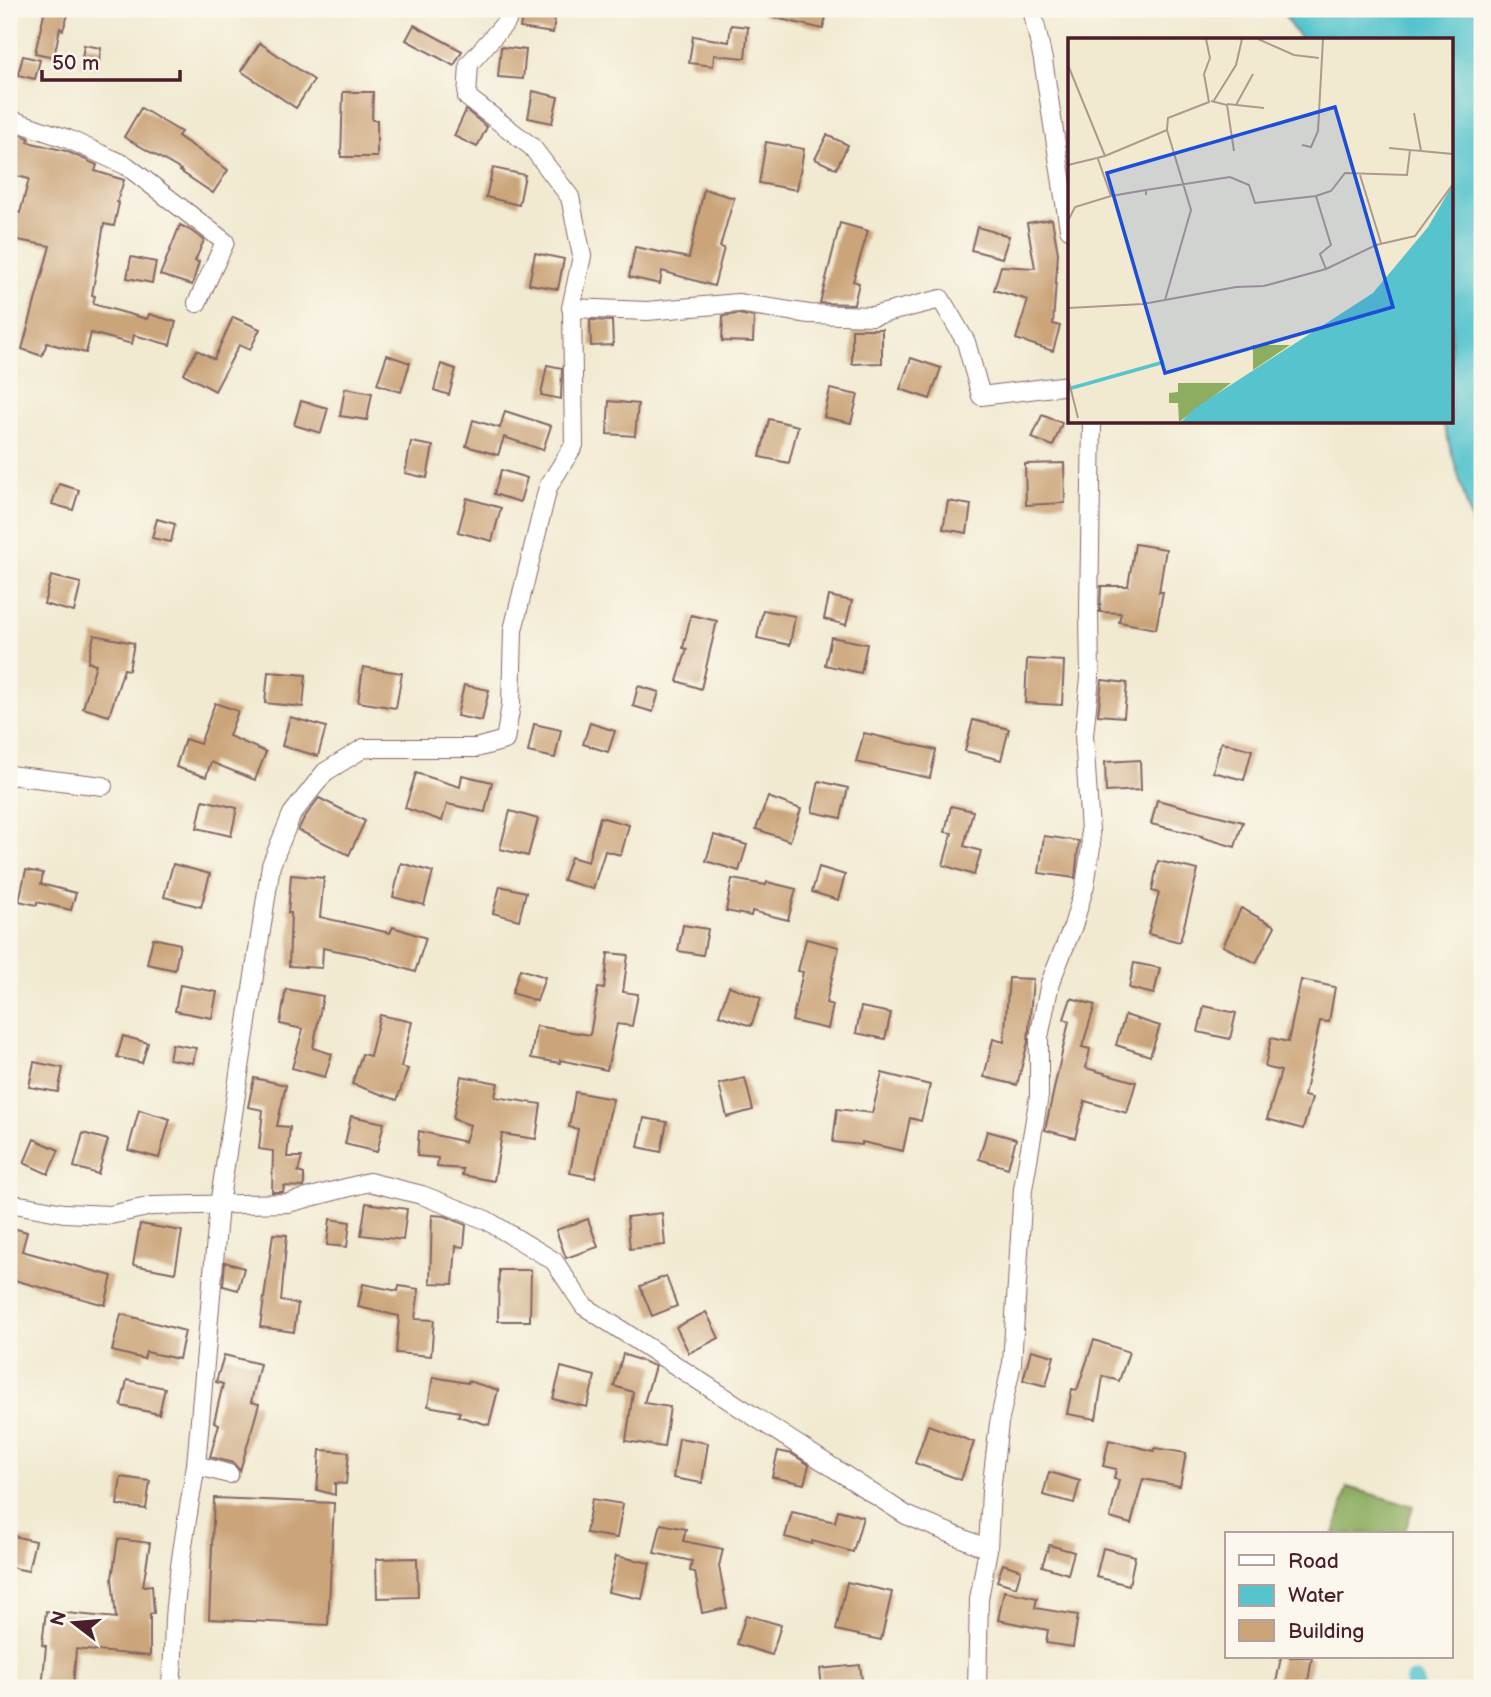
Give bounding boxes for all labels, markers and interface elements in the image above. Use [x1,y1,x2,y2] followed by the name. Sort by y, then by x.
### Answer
[42,38,180,82] scale bar
[1068,38,1452,424] inset map
[52,51,99,76] text: 50 m
[1225,1532,1452,1658] legend
[1288,1549,1339,1574] text: Road
[1288,1583,1344,1608] text: Water
[38,1588,108,1658] north arrow
[46,1609,72,1629] text: N
[1288,1619,1364,1644] text: Building

